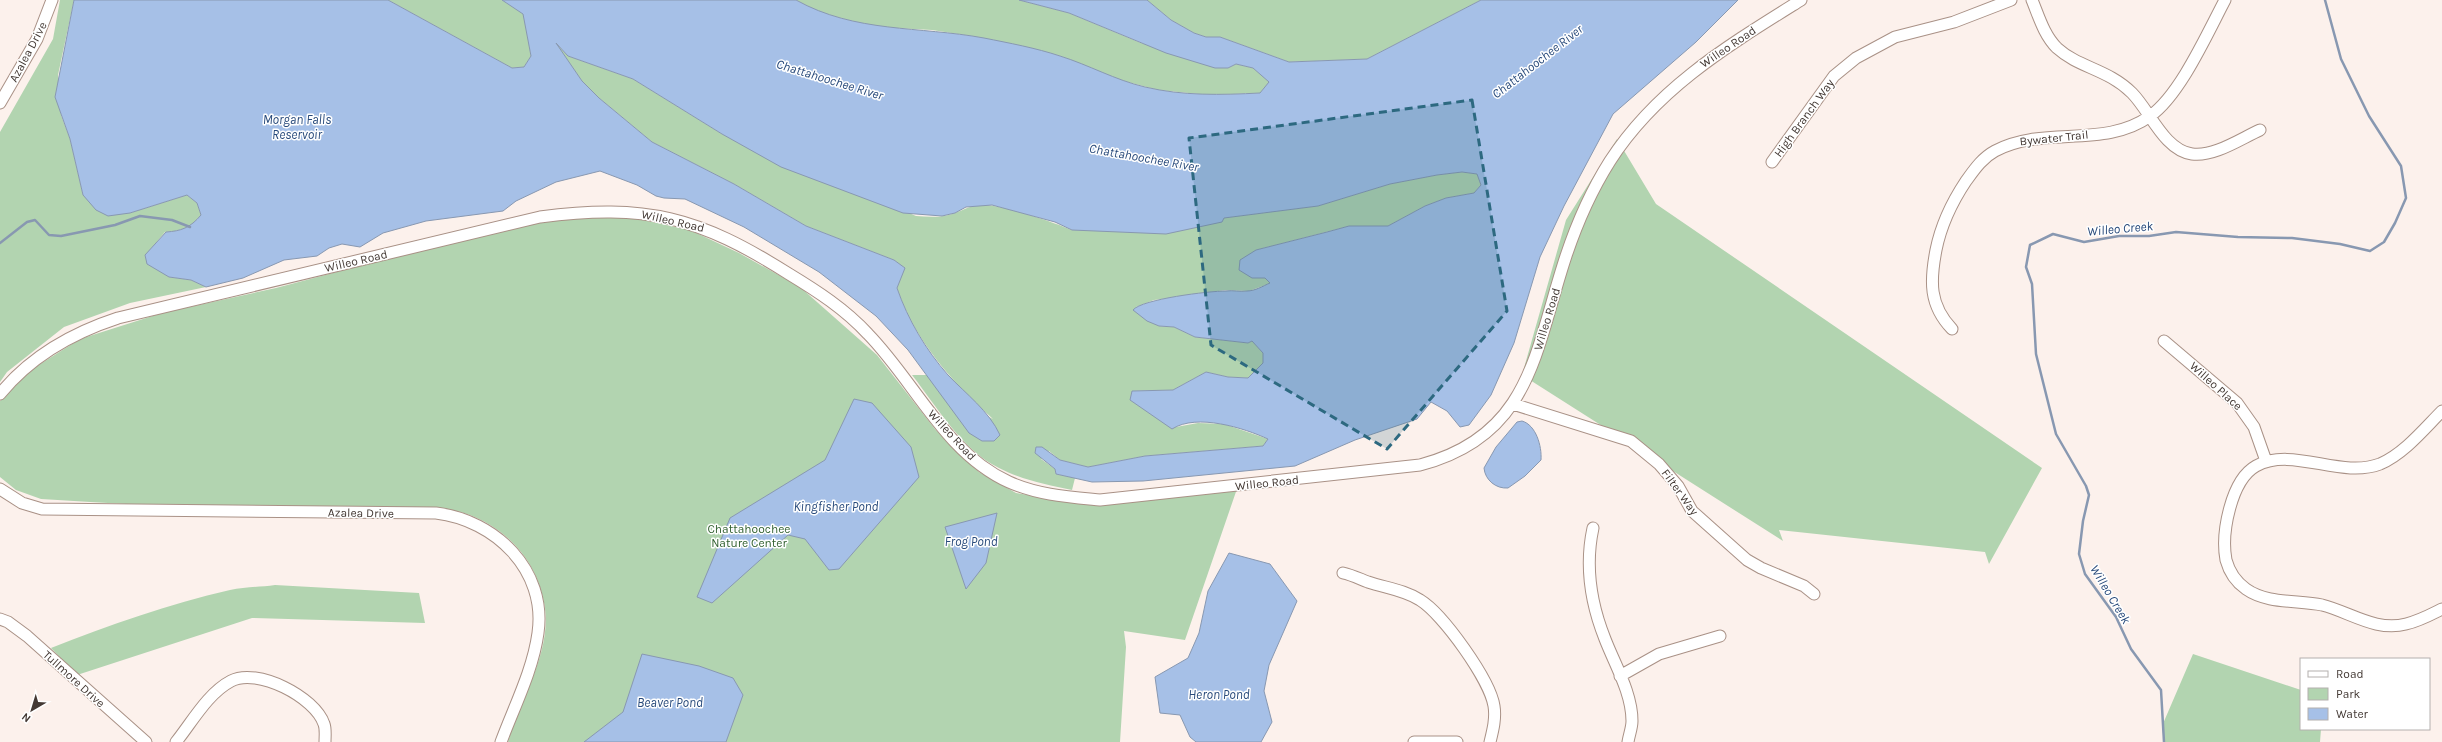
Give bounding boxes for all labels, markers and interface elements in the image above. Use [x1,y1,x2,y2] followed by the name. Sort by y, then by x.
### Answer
[6,19,50,85] street label: Azalea Drive
[1489,21,1586,101] water label: Chattahoochee River
[1697,23,1759,71] street label: Willeo Road
[775,56,886,103] water label: Chattahoochee River
[1771,76,1837,160] street label: High Branch Way
[263,112,331,142] water label: Morgan Falls Reservoir
[2019,127,2089,149] street label: Bywater Trail
[1088,140,1200,175] water label: Chattahoochee River
[640,207,706,235] street label: Willeo Road
[2087,218,2154,239] water label: Willeo Creek
[323,247,389,275] street label: Willeo Road
[1531,286,1563,352] street label: Willeo Road
[2187,359,2245,413] street label: Willeo Place
[925,407,979,463] street label: Willeo Road
[1659,466,1702,518] street label: Filter Way
[1234,473,1300,493] street label: Willeo Road
[793,499,879,514] water label: Kingfisher Pond
[328,505,394,521] street label: Azalea Drive
[708,522,790,550] park label: Chattahoochee Nature Center
[944,534,998,549] water label: Frog Pond
[2087,562,2134,627] water label: Willeo Creek
[40,648,108,710] street label: Tullmore Drive
[2300,658,2430,730] legend
[2336,667,2364,681] text: Road
[1188,687,1250,702] water label: Heron Pond
[2336,687,2361,701] text: Park
[12,690,52,730] north arrow
[637,695,703,710] water label: Beaver Pond
[2336,707,2369,721] text: Water
[19,710,33,725] text: N

